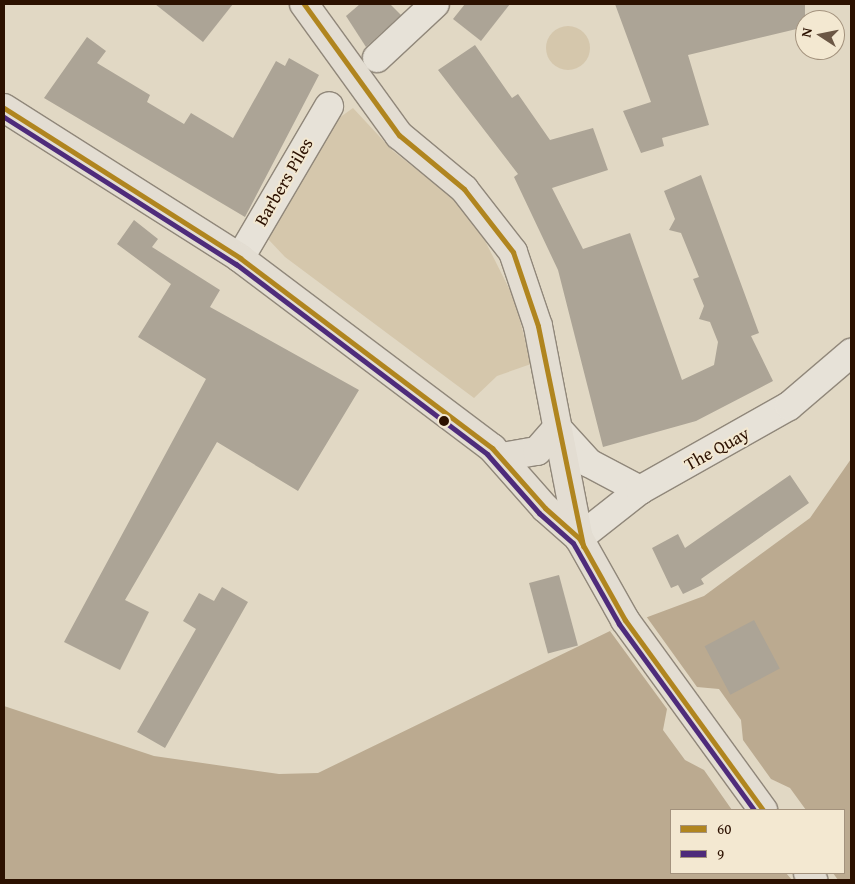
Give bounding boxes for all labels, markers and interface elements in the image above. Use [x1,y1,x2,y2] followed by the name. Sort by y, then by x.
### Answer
[795,10,845,60] north arrow
[796,26,817,39] text: N
[250,134,318,230] street label: Barbers Piles
[439,416,449,426] unlabelled marker
[681,422,753,476] street label: The Quay
[670,809,845,874] legend
[717,818,731,839] text: 60
[717,843,724,864] text: 9

